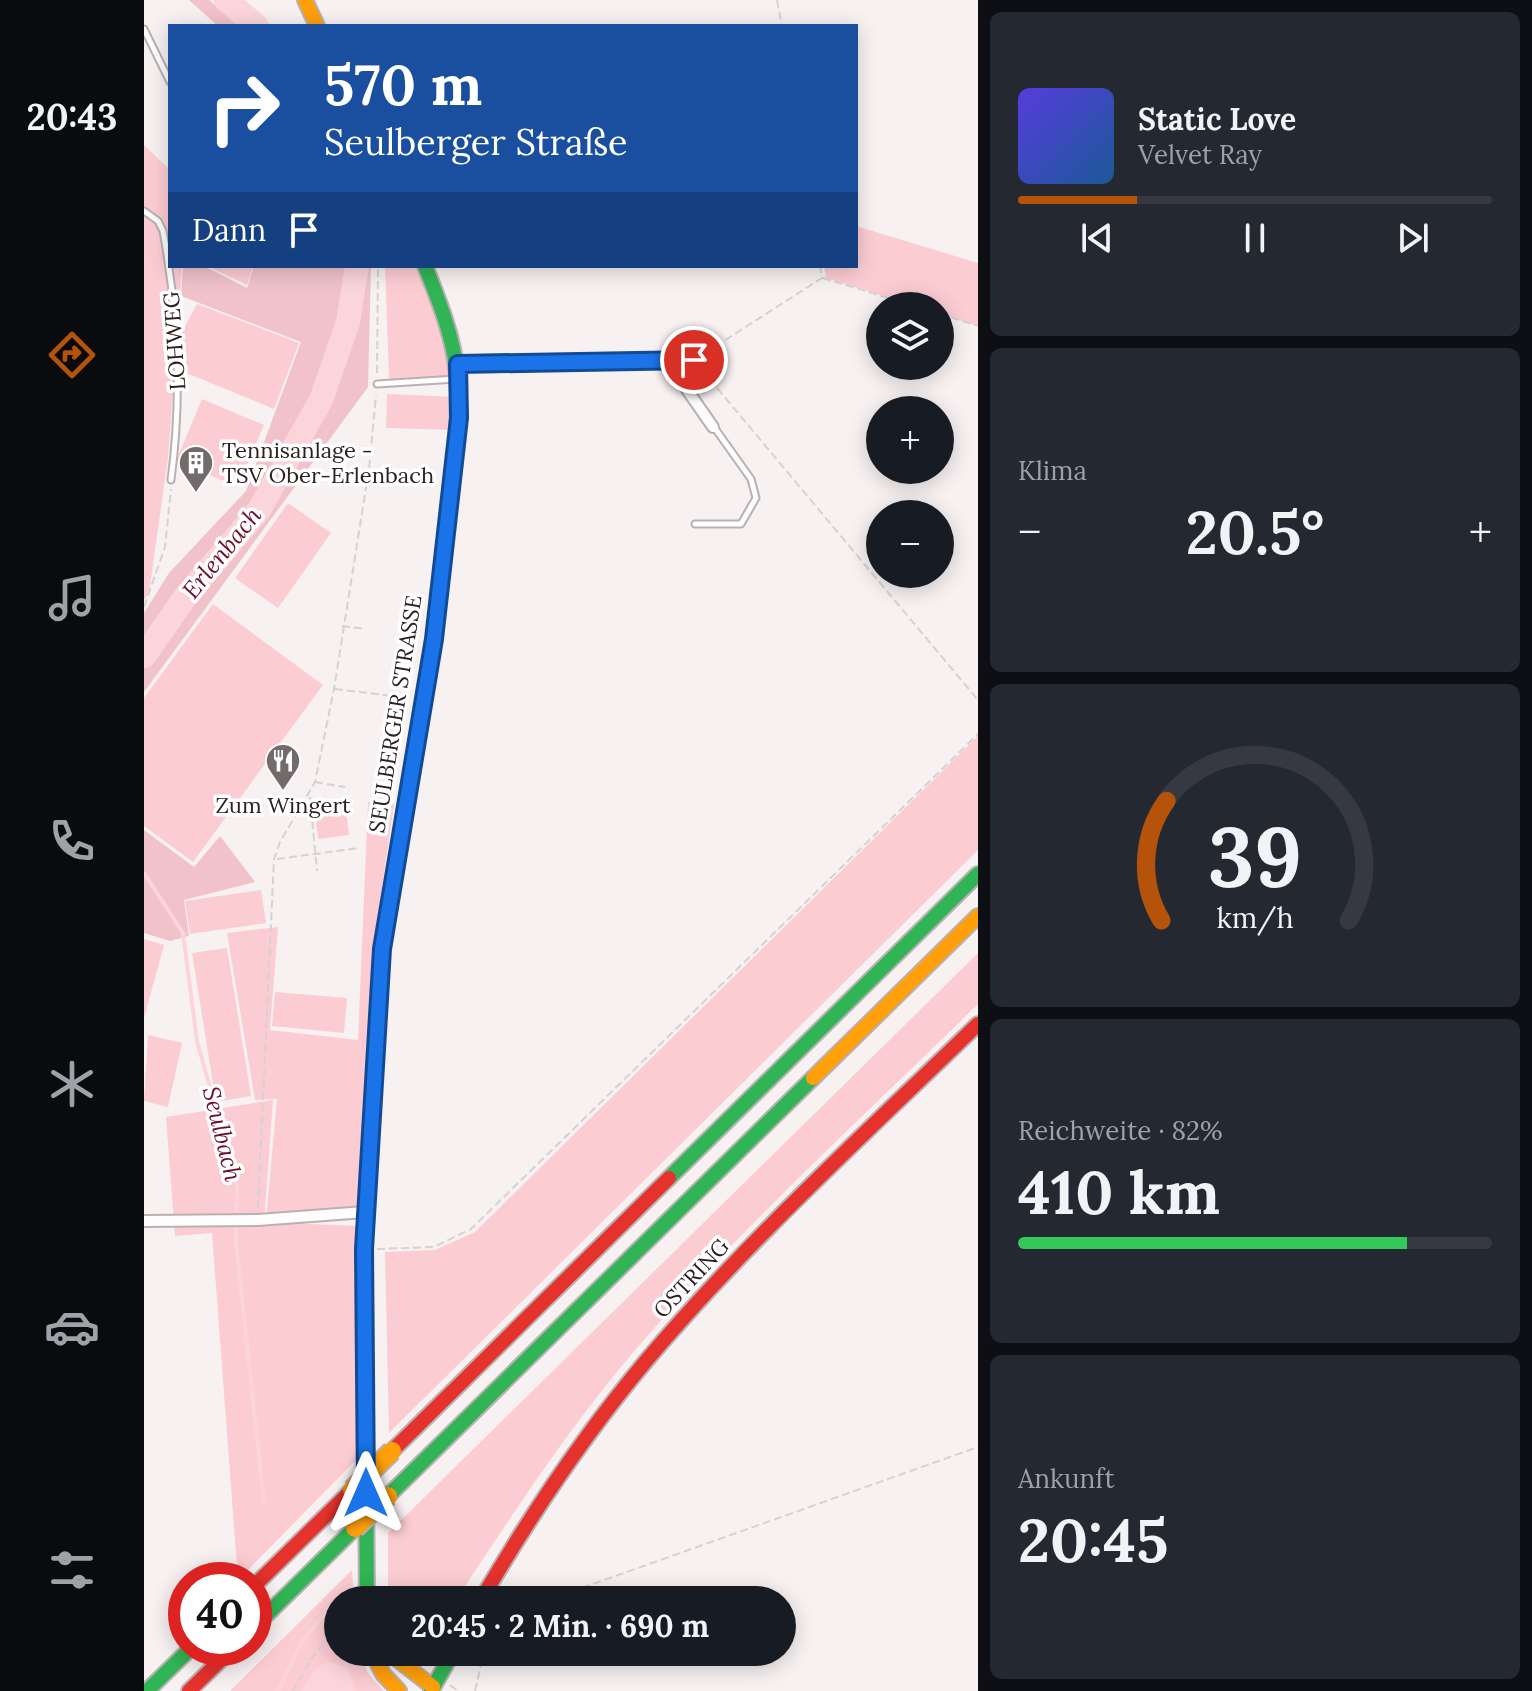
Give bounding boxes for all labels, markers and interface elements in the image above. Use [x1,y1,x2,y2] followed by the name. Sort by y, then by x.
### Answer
[324,49,482,120] text: 570 m
[192,56,296,160] icon: right
[27,94,117,140] text: 20:43
[1138,100,1296,138] text: Static Love
[324,119,628,165] text: Seulberger Straße
[1138,138,1262,171] text: Velvet Ray
[282,208,326,252] icon: arrive
[192,211,266,249] text: Dann
[1075,216,1119,260] icon: previous
[1233,216,1277,260] icon: pause
[1391,216,1435,260] icon: next
[157,290,191,391] street label: LOHWEG
[866,292,954,588] map controls
[866,292,954,380] button: layers
[660,326,728,394] pin
[44,327,100,383] icon: directions
[672,338,716,382] icon: arrive
[866,396,954,484] button: +
[222,436,434,489] place label: Tennisanlage - TSV Ober-Erlenbach
[177,444,215,494] building icon: Tennisanlage - TSV Ober-Erlenbach
[1018,454,1087,487] text: Klima
[1186,494,1324,570] text: 20.5°
[175,500,268,605] water label: Erlenbach
[866,500,954,588] button: −
[1018,504,1041,560] text: −
[1469,504,1492,560] text: +
[44,570,100,626] icon: music
[362,593,428,835] street label: SEULBERGER STRASSE
[264,742,302,792] restaurant icon: Zum Wingert
[215,791,351,819] place label: Zum Wingert
[1208,803,1302,910] text: 39
[44,813,100,869] icon: phone
[1216,900,1294,937] text: km/h
[44,1056,100,1112] icon: climate
[196,1083,249,1185] water label: Seulbach
[1018,1114,1223,1147] text: Reichweite · 82%
[1018,1154,1220,1230] text: 410 km
[647,1232,735,1324] street label: OSTRING
[44,1299,100,1355] icon: car
[324,1451,408,1535] position arrow
[1018,1462,1115,1495] text: Ankunft
[1018,1502,1168,1578] text: 20:45
[44,1542,100,1598] icon: filters
[168,1562,272,1666] speed limit sign: 40
[411,1607,709,1645] text: 20:45 · 2 Min. · 690 m

